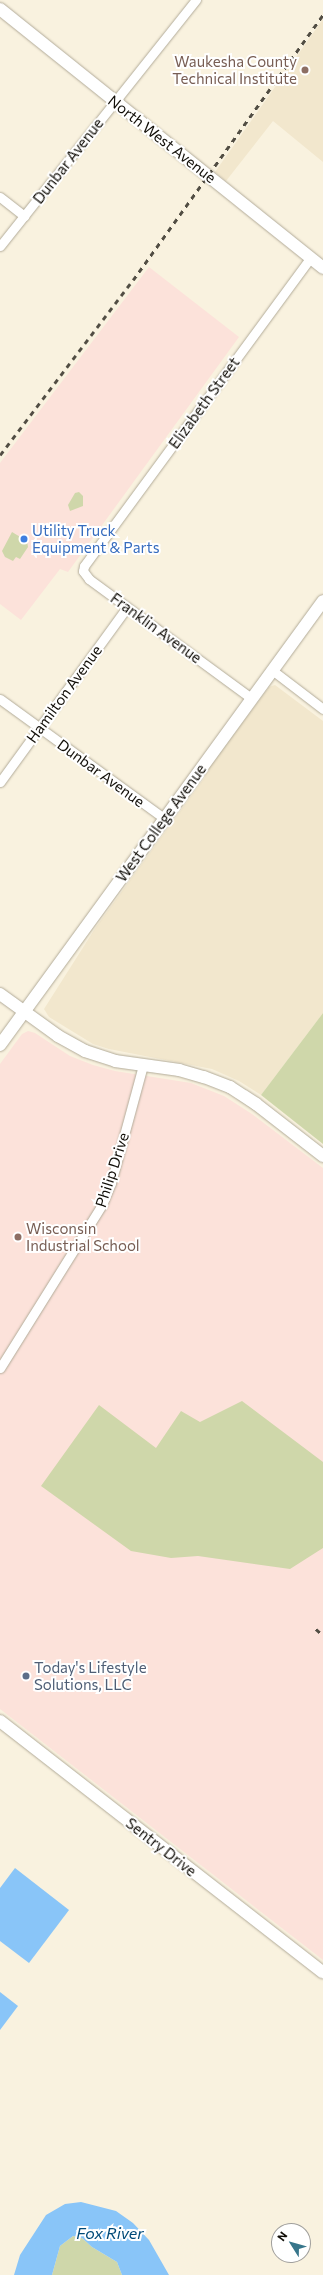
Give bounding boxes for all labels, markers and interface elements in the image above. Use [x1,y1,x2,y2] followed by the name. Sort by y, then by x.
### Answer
[172,52,297,87] place label: Waukesha County Technical Institute
[300,65,310,75] marker: Waukesha County Technical Institute
[105,91,219,187] street label: North West Avenue
[29,115,107,207] street label: Dunbar Avenue
[165,354,243,452] street label: Elizabeth Street
[32,521,159,556] place label: Utility Truck Equipment & Parts
[19,534,29,544] marker: Utility Truck Equipment & Parts
[107,589,205,667] street label: Franklin Avenue
[23,642,105,746] street label: Hamilton Avenue
[54,735,148,811] street label: Dunbar Avenue
[112,760,210,886] street label: West College Avenue
[91,1130,133,1210] street label: Philip Drive
[26,1219,140,1254] place label: Wisconsin Industrial School
[13,1232,23,1242] marker: Wisconsin Industrial School
[34,1658,147,1693] place label: Today's Lifestyle Solutions, LLC
[21,1671,31,1681] marker: Today's Lifestyle Solutions, LLC
[122,1814,200,1880] street label: Sentry Drive
[76,2223,144,2243] water label: Fox River
[271,2223,311,2263] north arrow
[274,2229,289,2243] text: N

